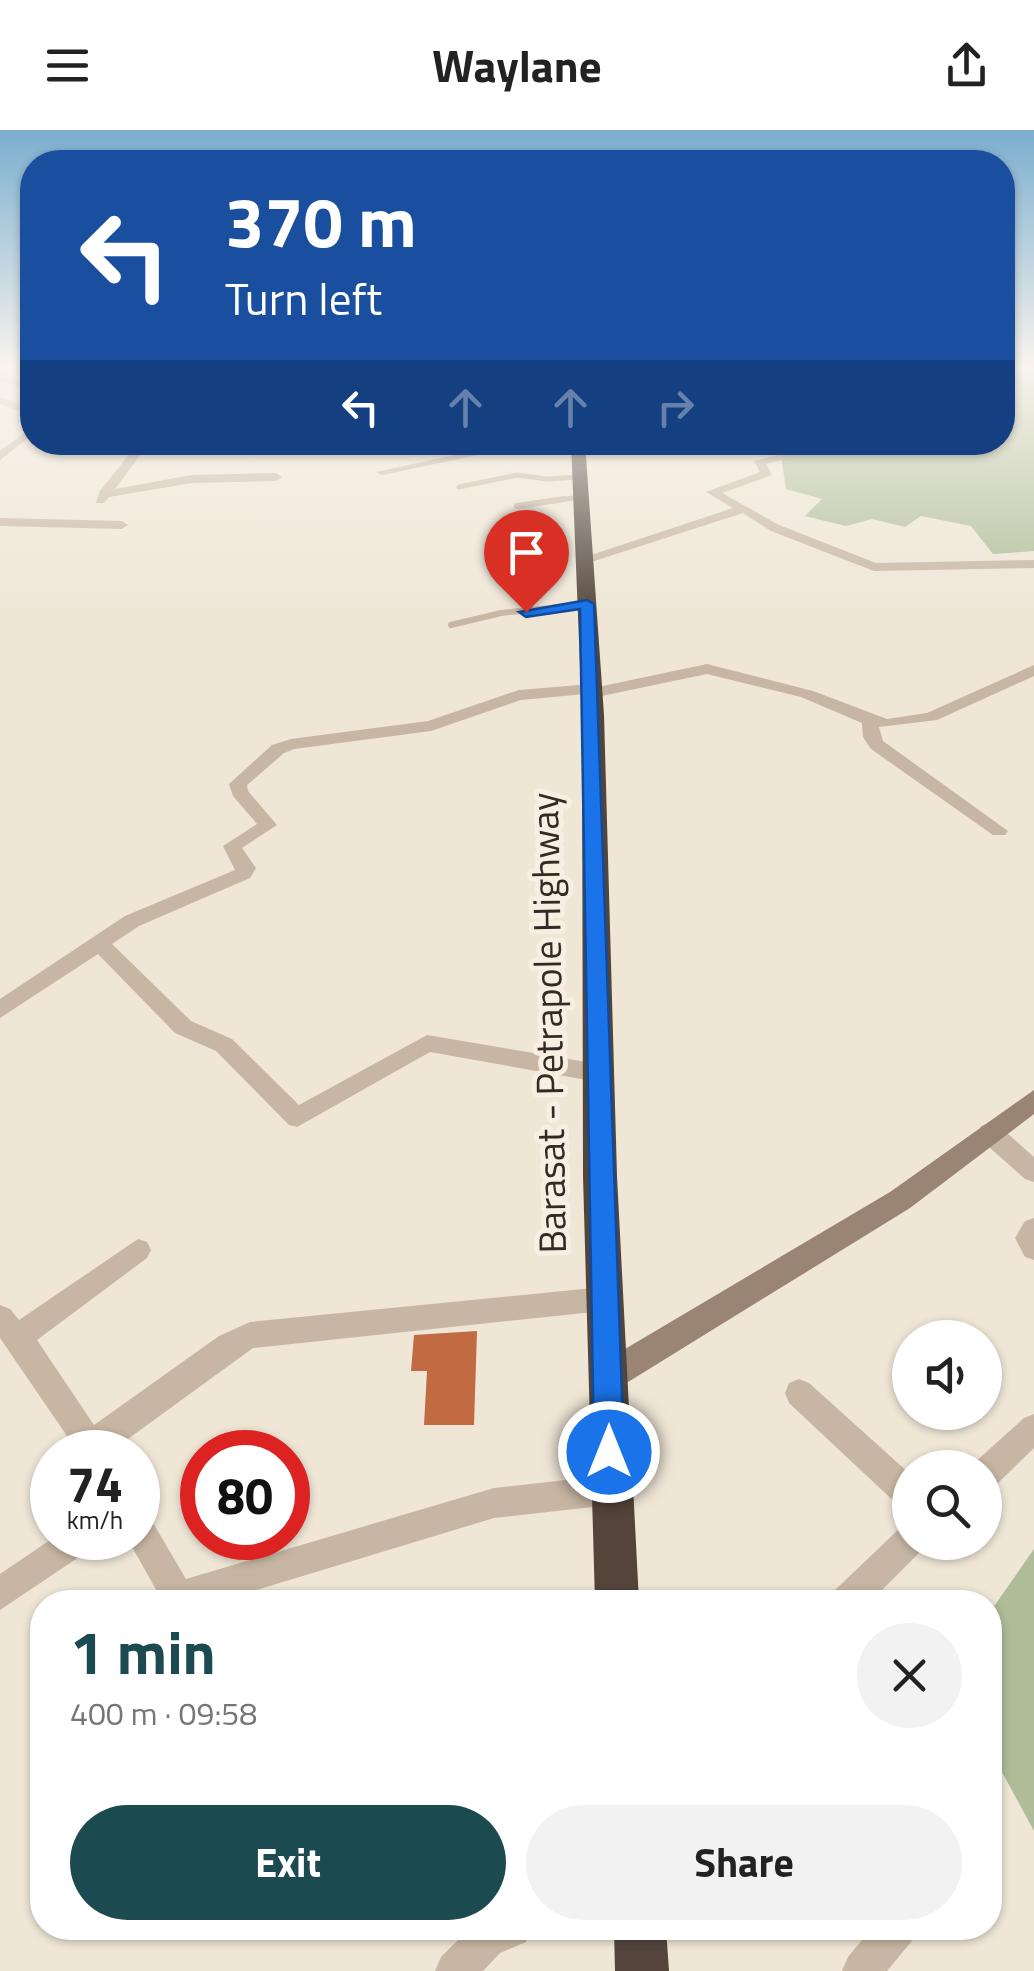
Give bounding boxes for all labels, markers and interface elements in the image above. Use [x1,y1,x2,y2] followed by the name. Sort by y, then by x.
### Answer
[432,31,602,99] text: Waylane
[40,38,95,93] icon: menu
[939,38,994,93] icon: share
[225,168,417,274] text: 370 m
[60,190,190,320] icon: left
[225,264,382,332] text: Turn left
[333,380,388,435] icon: left
[438,380,493,435] icon: ahead
[543,380,598,435] icon: ahead
[648,380,703,435] icon: right
[484,510,569,613] pin
[499,525,554,580] icon: arrive
[515,792,581,1254] street label: Barasat - Petrapole Highway
[892,1320,1002,1560] map controls
[892,1320,1002,1430] button: sound
[557,1400,661,1504] position arrow
[180,1430,310,1560] speed limit sign: 80
[67,1445,123,1521] text: 74
[892,1450,1002,1560] button: search
[67,1501,123,1539] text: km/h
[70,1606,216,1697] text: 1 min
[857,1623,962,1728] button: close
[70,1689,257,1737] text: 400 m · 09:58
[70,1805,506,1920] button: Exit
[526,1805,962,1920] button: Share

